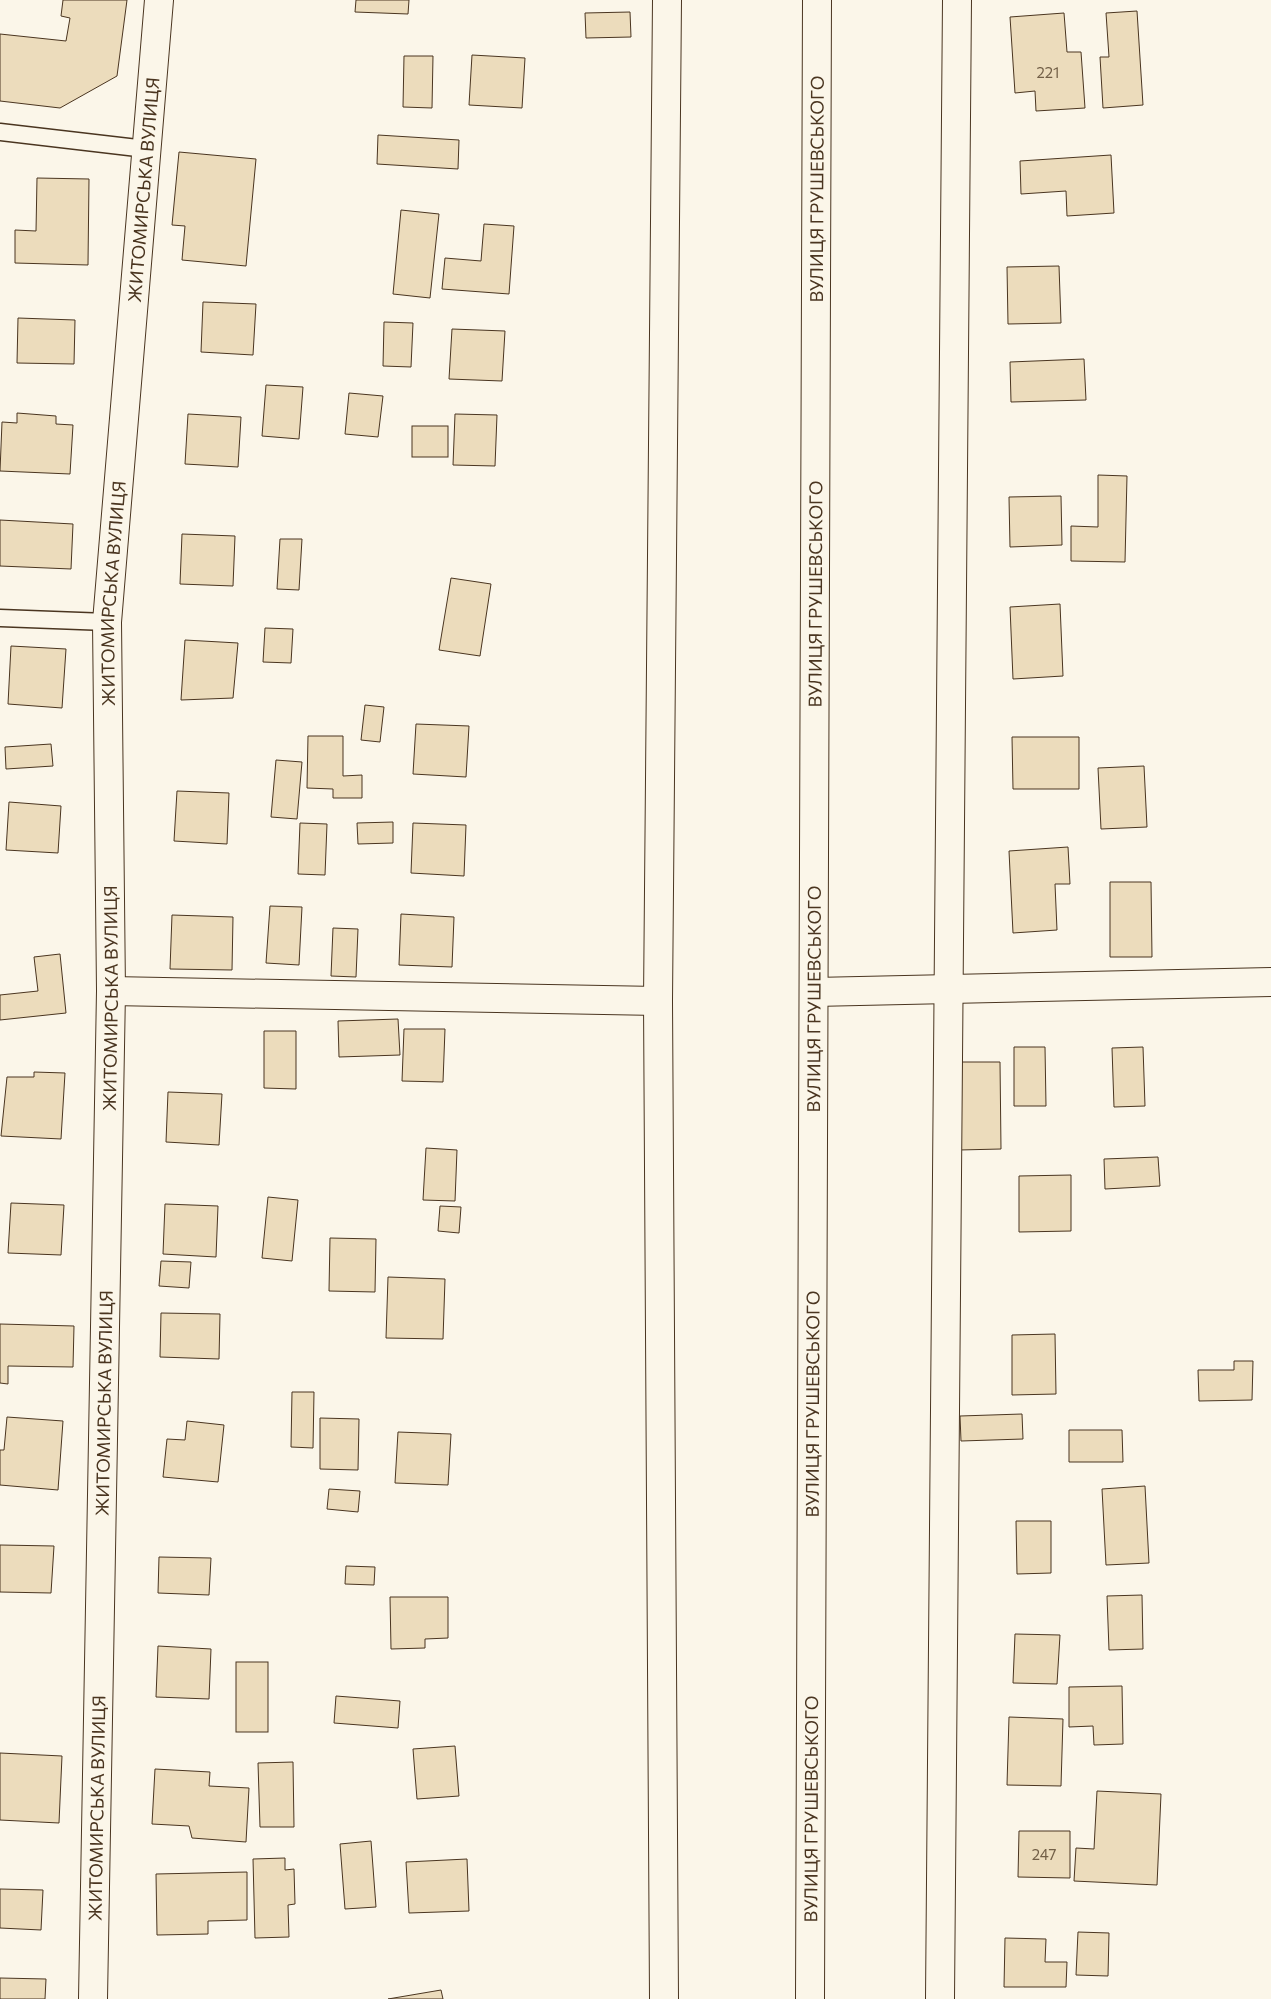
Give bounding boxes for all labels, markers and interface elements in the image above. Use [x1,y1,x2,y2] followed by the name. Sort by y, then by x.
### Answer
[1036,63,1060,81] house number: 221
[123,76,164,303] street label: ЖИТОМИРСЬКА ВУЛИЦЯ
[805,76,828,303] street label: ВУЛИЦЯ ГРУШЕВСЬКОГО
[96,480,130,706] street label: ЖИТОМИРСЬКА ВУЛИЦЯ
[804,481,826,708] street label: ВУЛИЦЯ ГРУШЕВСЬКОГО
[98,885,122,1111] street label: ЖИТОМИРСЬКА ВУЛИЦЯ
[802,886,825,1113] street label: ВУЛИЦЯ ГРУШЕВСЬКОГО
[91,1290,117,1516] street label: ЖИТОМИРСЬКА ВУЛИЦЯ
[801,1291,823,1518] street label: ВУЛИЦЯ ГРУШЕВСЬКОГО
[83,1695,109,1921] street label: ЖИТОМИРСЬКА ВУЛИЦЯ
[799,1696,822,1922] street label: ВУЛИЦЯ ГРУШЕВСЬКОГО
[1032,1845,1056,1863] house number: 247

